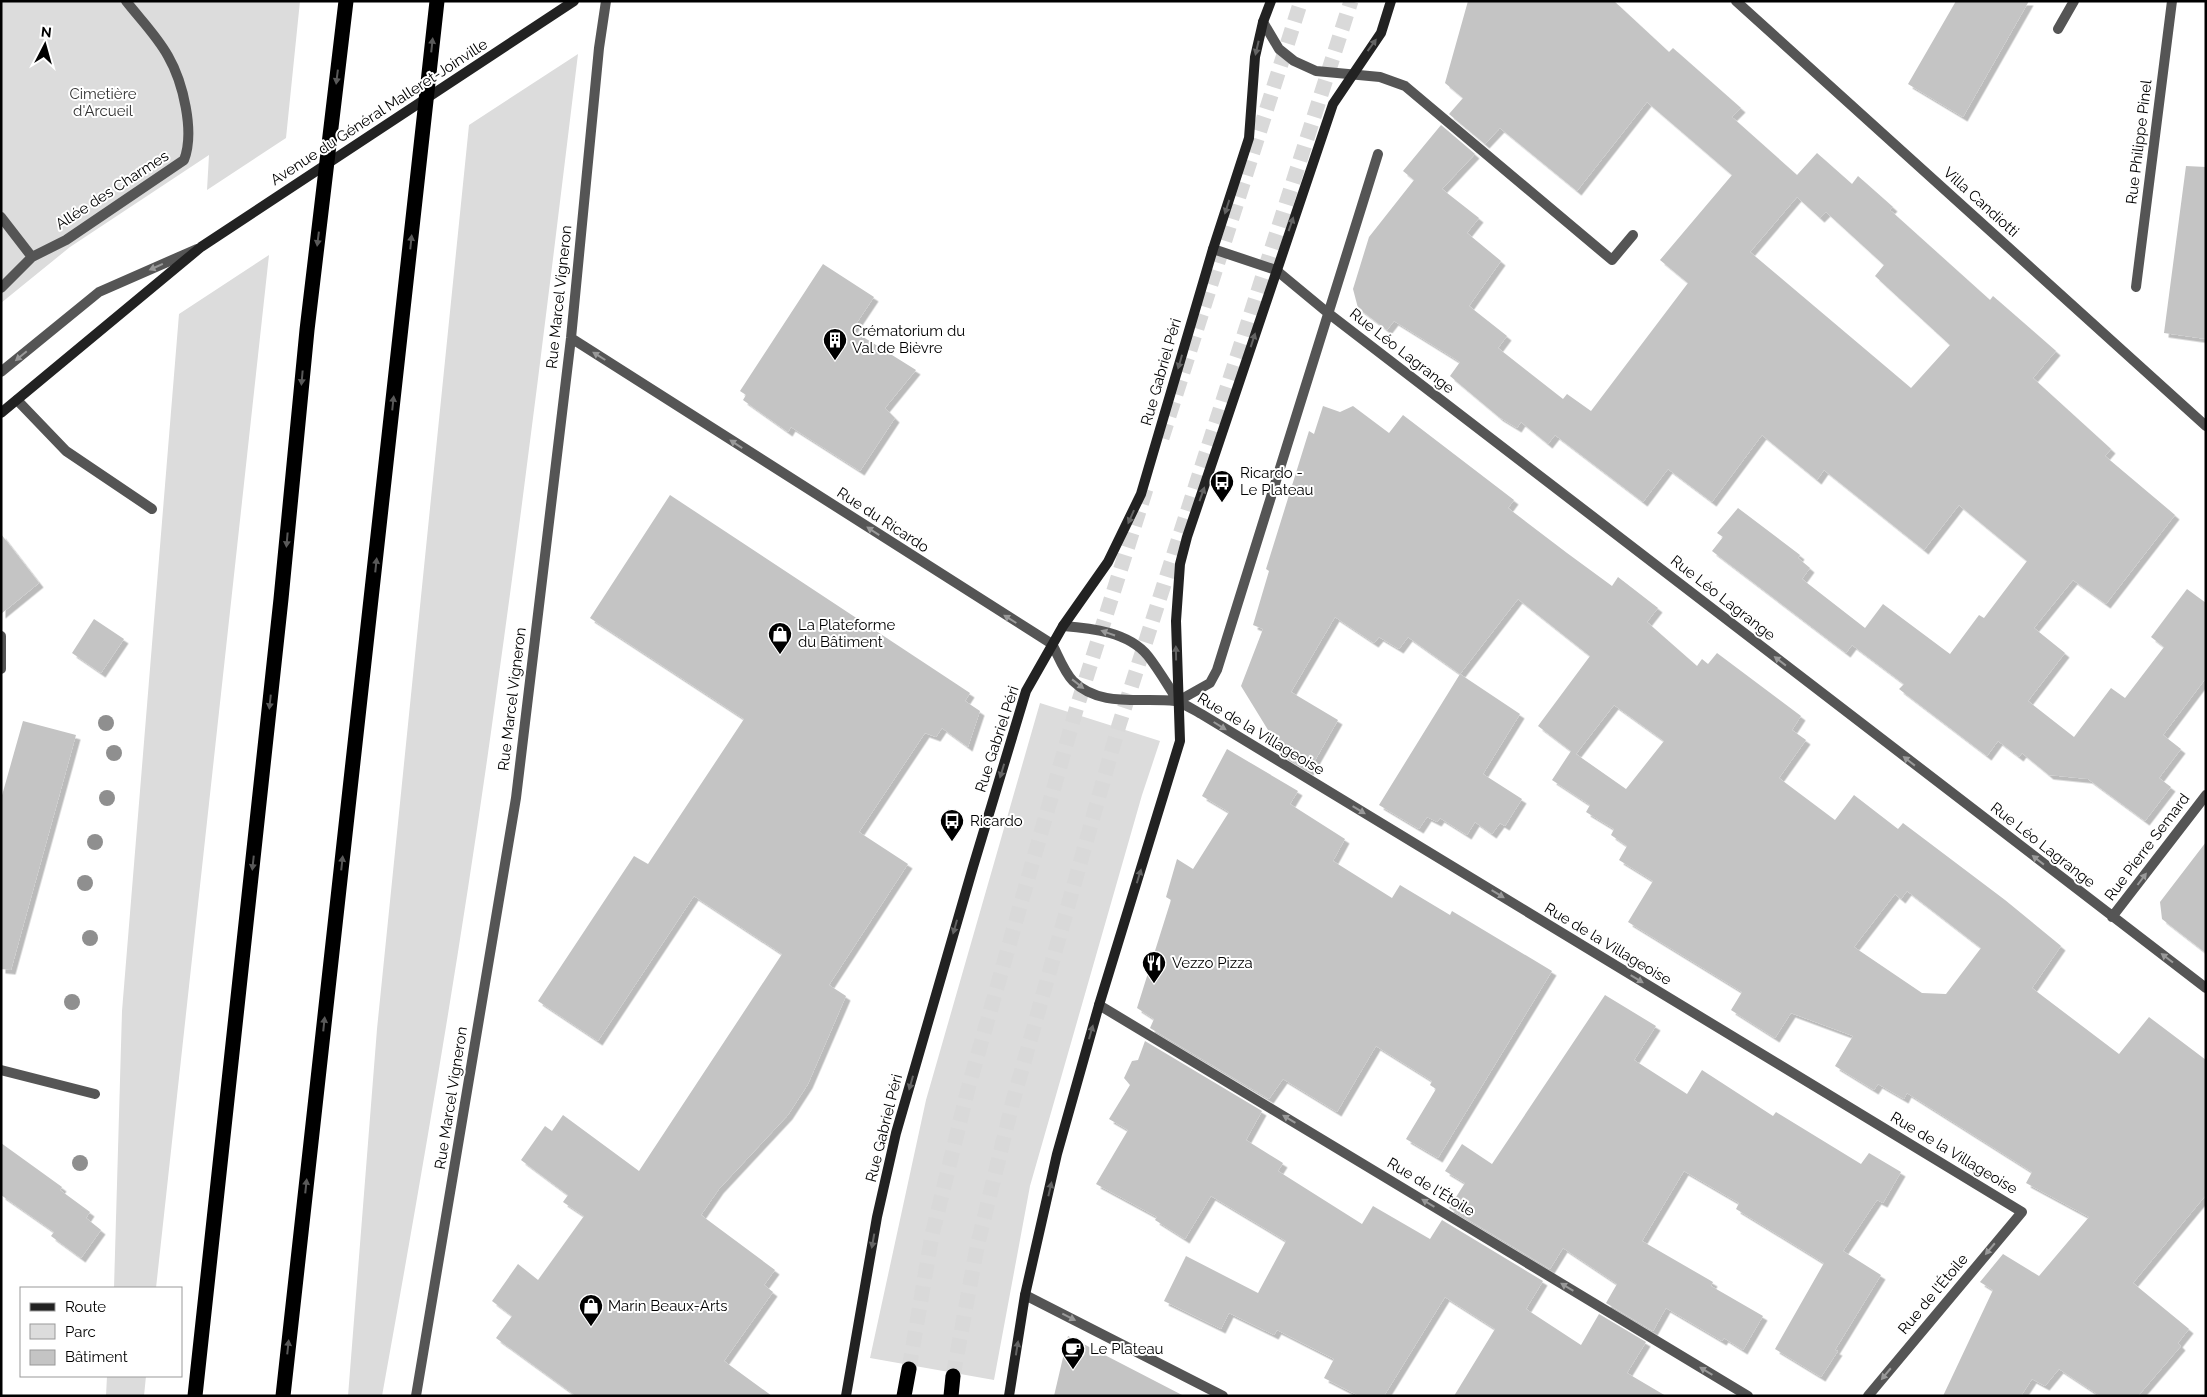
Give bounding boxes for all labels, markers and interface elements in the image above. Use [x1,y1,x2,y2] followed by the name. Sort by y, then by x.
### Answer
[20,20,70,70] north arrow
[40,24,53,41] text: N
[267,35,491,189] street label: Avenue du Général Malleret-Joinville
[428,37,436,53] one-way arrow
[1367,38,1377,52] one-way arrow
[1253,40,1261,55] one-way arrow
[333,69,341,85] one-way arrow
[2122,78,2156,205] street label: Rue Philippe Pinel
[69,85,137,120] park label: Cimetière d'Arcueil
[52,147,172,233] street label: Allée des Charmes
[1939,163,2023,241] street label: Villa Candiotti
[1223,199,1231,214] one-way arrow
[1288,216,1295,231] one-way arrow
[543,224,575,370] street label: Rue Marcel Vigneron
[314,231,322,247] one-way arrow
[407,234,415,250] one-way arrow
[149,263,163,271] one-way arrow
[1346,305,1458,398] street label: Rue Léo Lagrange
[1137,316,1185,428] street label: Rue Gabriel Péri
[852,322,965,357] place label: Crématorium du Val de Bièvre
[822,327,848,361] building icon: Crématorium du Val de Bièvre
[1250,332,1258,347] one-way arrow
[15,350,28,361] one-way arrow
[593,352,606,361] one-way arrow
[1175,354,1183,369] one-way arrow
[298,371,306,387] one-way arrow
[389,395,397,411] one-way arrow
[730,439,743,448] one-way arrow
[1240,464,1314,499] place label: Ricardo - Le Plateau
[1209,469,1235,503] bus stop icon: Ricardo - Le Plateau
[834,484,932,556] street label: Rue du Ricardo
[1199,486,1206,501] one-way arrow
[1127,510,1135,524] one-way arrow
[866,527,880,536] one-way arrow
[283,532,291,548] one-way arrow
[1667,552,1779,645] street label: Rue Léo Lagrange
[372,557,380,573] one-way arrow
[1004,614,1017,623] one-way arrow
[798,616,896,651] place label: La Plateforme du Bâtiment
[767,621,793,655] shop icon: La Plateforme du Bâtiment
[494,626,530,772] street label: Rue Marcel Vigneron
[1100,629,1115,636] one-way arrow
[1172,644,1180,660] one-way arrow
[1774,656,1787,667] one-way arrow
[1071,679,1084,690] one-way arrow
[971,684,1023,794] street label: Rue Gabriel Péri
[1194,689,1328,779] street label: Rue de la Villageoise
[266,694,274,710] one-way arrow
[1213,721,1226,731] one-way arrow
[1903,755,1916,766] one-way arrow
[997,763,1005,778] one-way arrow
[2101,790,2193,904] street label: Rue Pierre Semard
[1987,799,2099,892] street label: Rue Léo Lagrange
[1352,806,1365,815] one-way arrow
[939,808,965,842] bus stop icon: Ricardo
[970,812,1023,830] place label: Ricardo
[2032,854,2045,865] one-way arrow
[338,855,346,871] one-way arrow
[249,856,257,872] one-way arrow
[1135,868,1143,883] one-way arrow
[2137,872,2147,886] one-way arrow
[1491,890,1504,899] one-way arrow
[1541,899,1675,989] street label: Rue de la Villageoise
[951,919,959,934] one-way arrow
[1141,950,1167,984] restaurant icon: Vezzo Pizza
[2161,953,2174,964] one-way arrow
[1172,954,1253,972] place label: Vezzo Pizza
[1630,974,1643,983] one-way arrow
[320,1016,328,1032] one-way arrow
[1088,1024,1096,1039] one-way arrow
[431,1025,471,1171] street label: Rue Marcel Vigneron
[862,1072,906,1184] street label: Rue Gabriel Péri
[906,1075,914,1090] one-way arrow
[1887,1108,2021,1198] street label: Rue de la Villageoise
[1282,1114,1295,1123] one-way arrow
[1384,1154,1478,1220] street label: Rue de l'Étoile
[302,1178,310,1194] one-way arrow
[1046,1181,1054,1196] one-way arrow
[1421,1198,1434,1207] one-way arrow
[868,1233,876,1249] one-way arrow
[1985,1243,1996,1256] one-way arrow
[1894,1250,1972,1338] street label: Rue de l'Étoile
[1560,1282,1573,1291] one-way arrow
[20,1287,182,1377] legend
[578,1293,604,1327] shop icon: Marin Beaux-Arts
[608,1297,727,1315] place label: Marin Beaux-Arts
[65,1298,106,1316] text: Route
[1062,1313,1076,1321] one-way arrow
[65,1323,96,1341] text: Parc
[1060,1336,1086,1370] cafe icon: Le Plateau
[284,1339,292,1355] one-way arrow
[1013,1339,1021,1355] one-way arrow
[1090,1340,1164,1358] place label: Le Plateau
[65,1348,128,1366] text: Bâtiment
[1700,1366,1713,1375] one-way arrow
[1881,1368,1892,1380] one-way arrow

